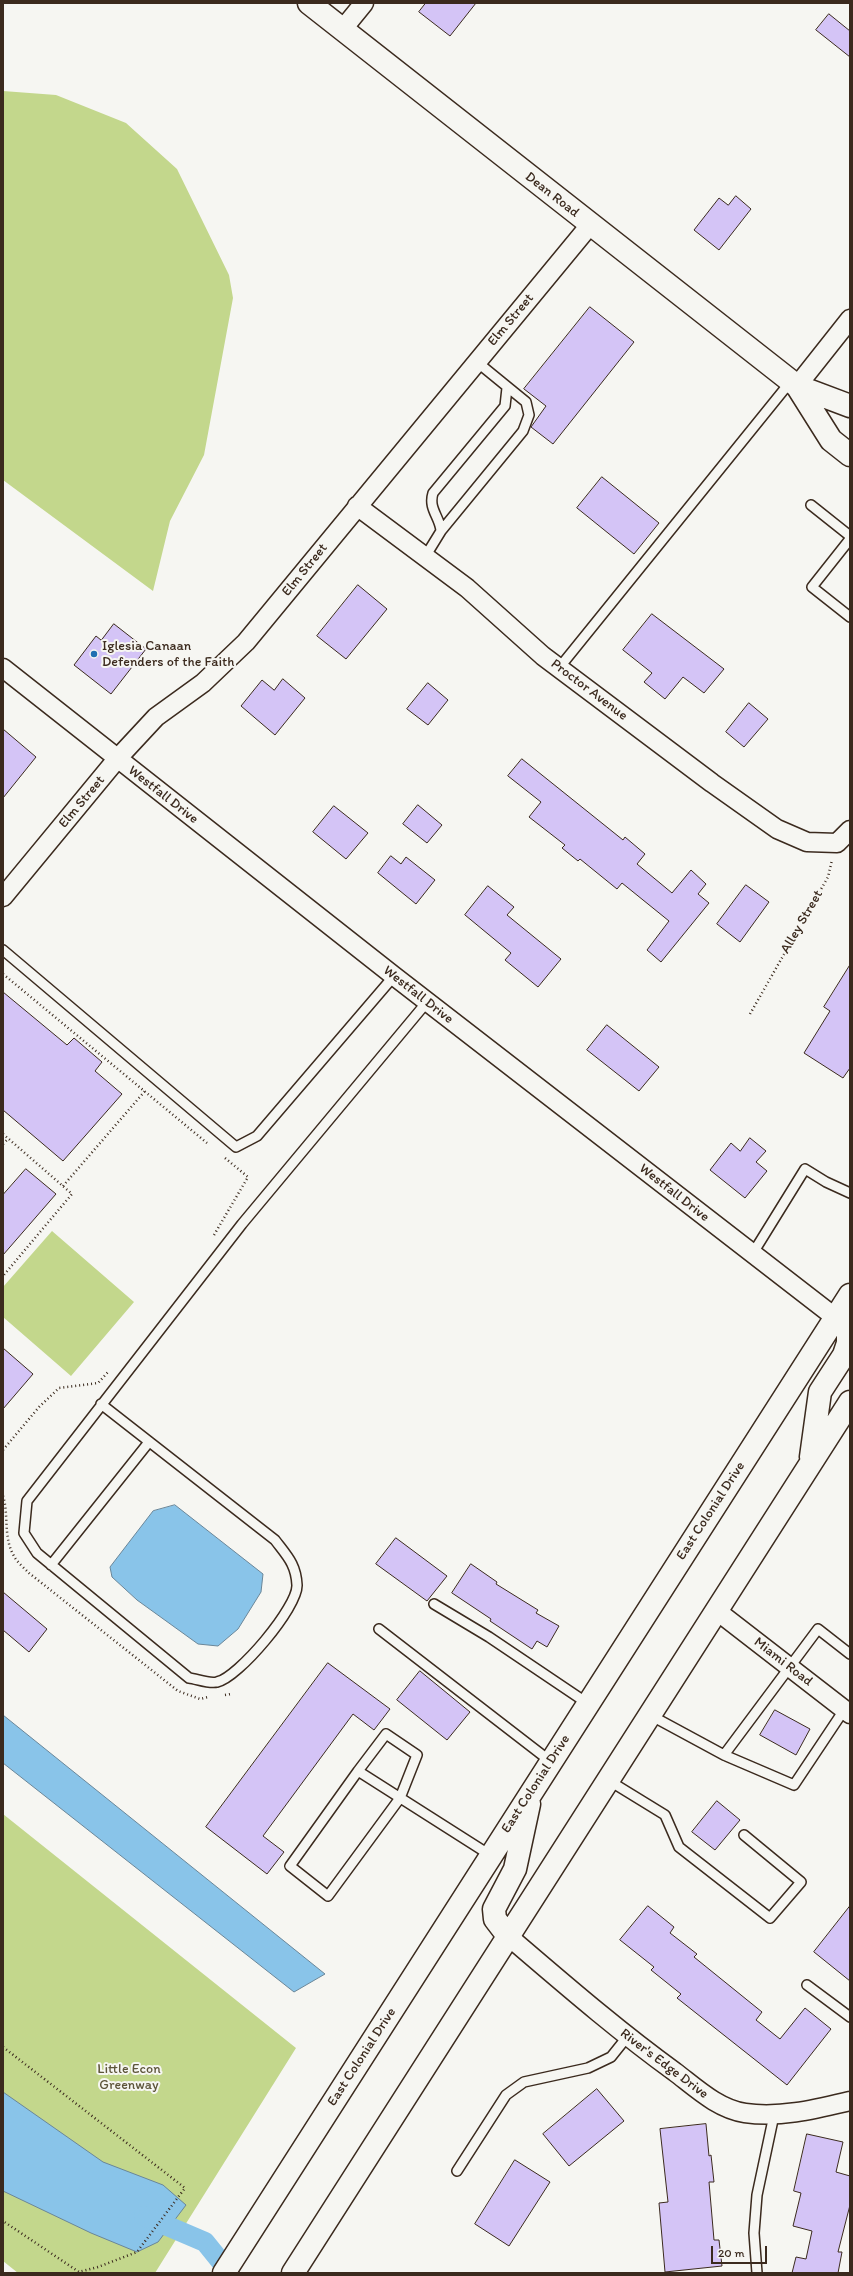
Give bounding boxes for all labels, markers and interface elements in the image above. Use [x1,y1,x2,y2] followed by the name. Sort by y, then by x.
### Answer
[522,169,582,221] street label: Dean Road
[484,290,538,350] street label: Elm Street
[279,540,331,600] street label: Elm Street
[102,638,234,670] place label: Iglesia Canaan Defenders of the Faith
[89,649,99,659] marker: Iglesia Canaan Defenders of the Faith
[547,656,631,724] street label: Proctor Avenue
[125,762,201,828] street label: Westfall Drive
[55,772,109,832] street label: Elm Street
[777,887,827,957] street label: Alley Street
[380,962,456,1028] street label: Westfall Drive
[636,1160,712,1226] street label: Westfall Drive
[673,1459,749,1563] street label: East Colonial Drive
[750,1634,816,1690] street label: Miami Road
[498,1732,574,1836] street label: East Colonial Drive
[324,2005,400,2109] street label: East Colonial Drive
[616,2025,712,2103] street label: River's Edge Drive
[97,2061,161,2094] park label: Little Econ Greenway
[713,2238,769,2264] scale bar
[718,2246,745,2260] text: 20 m

